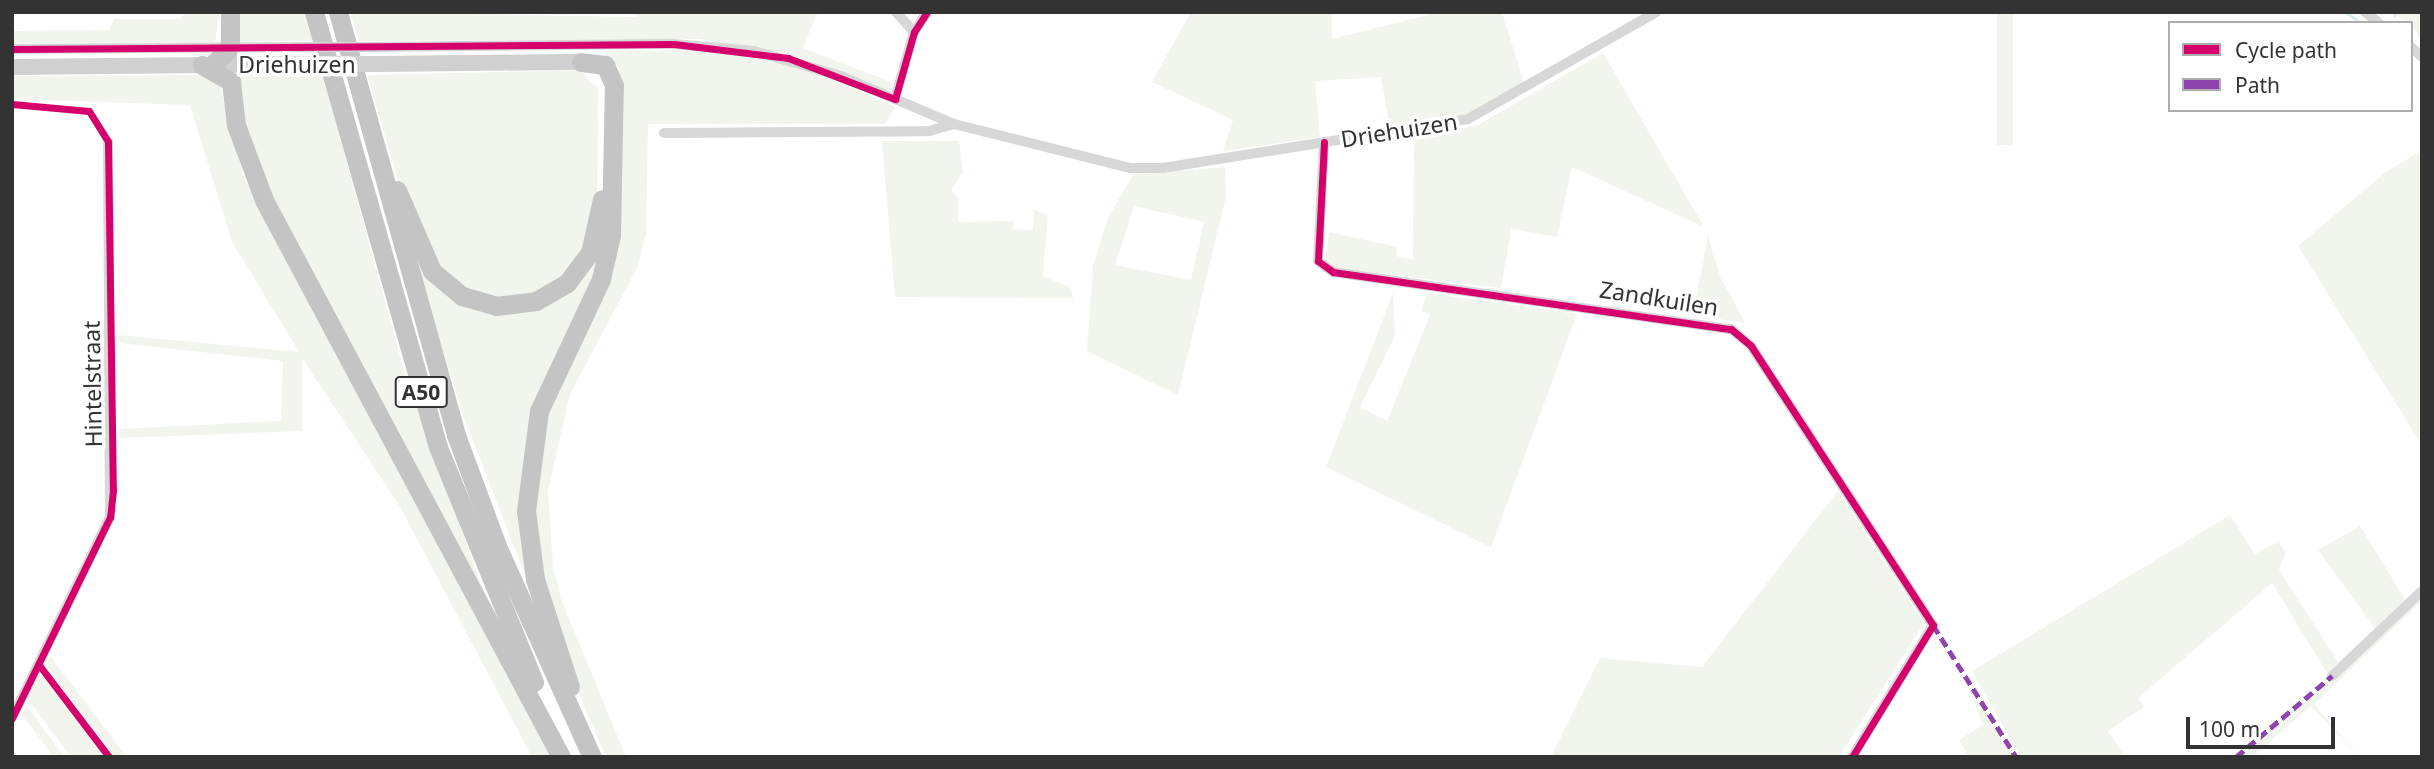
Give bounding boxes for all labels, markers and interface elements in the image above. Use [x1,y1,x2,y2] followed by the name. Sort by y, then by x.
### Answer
[2168,21,2413,112] legend
[2235,36,2337,64] text: Cycle path
[238,50,356,78] street label: Driehuizen
[2235,71,2280,99] text: Path
[1339,107,1459,153] street label: Driehuizen
[1598,275,1720,321] street label: Zandkuilen
[77,320,107,448] street label: Hintelstraat
[393,374,449,410] road number: A50
[2189,702,2338,746] scale bar
[2199,715,2260,743] text: 100 m

